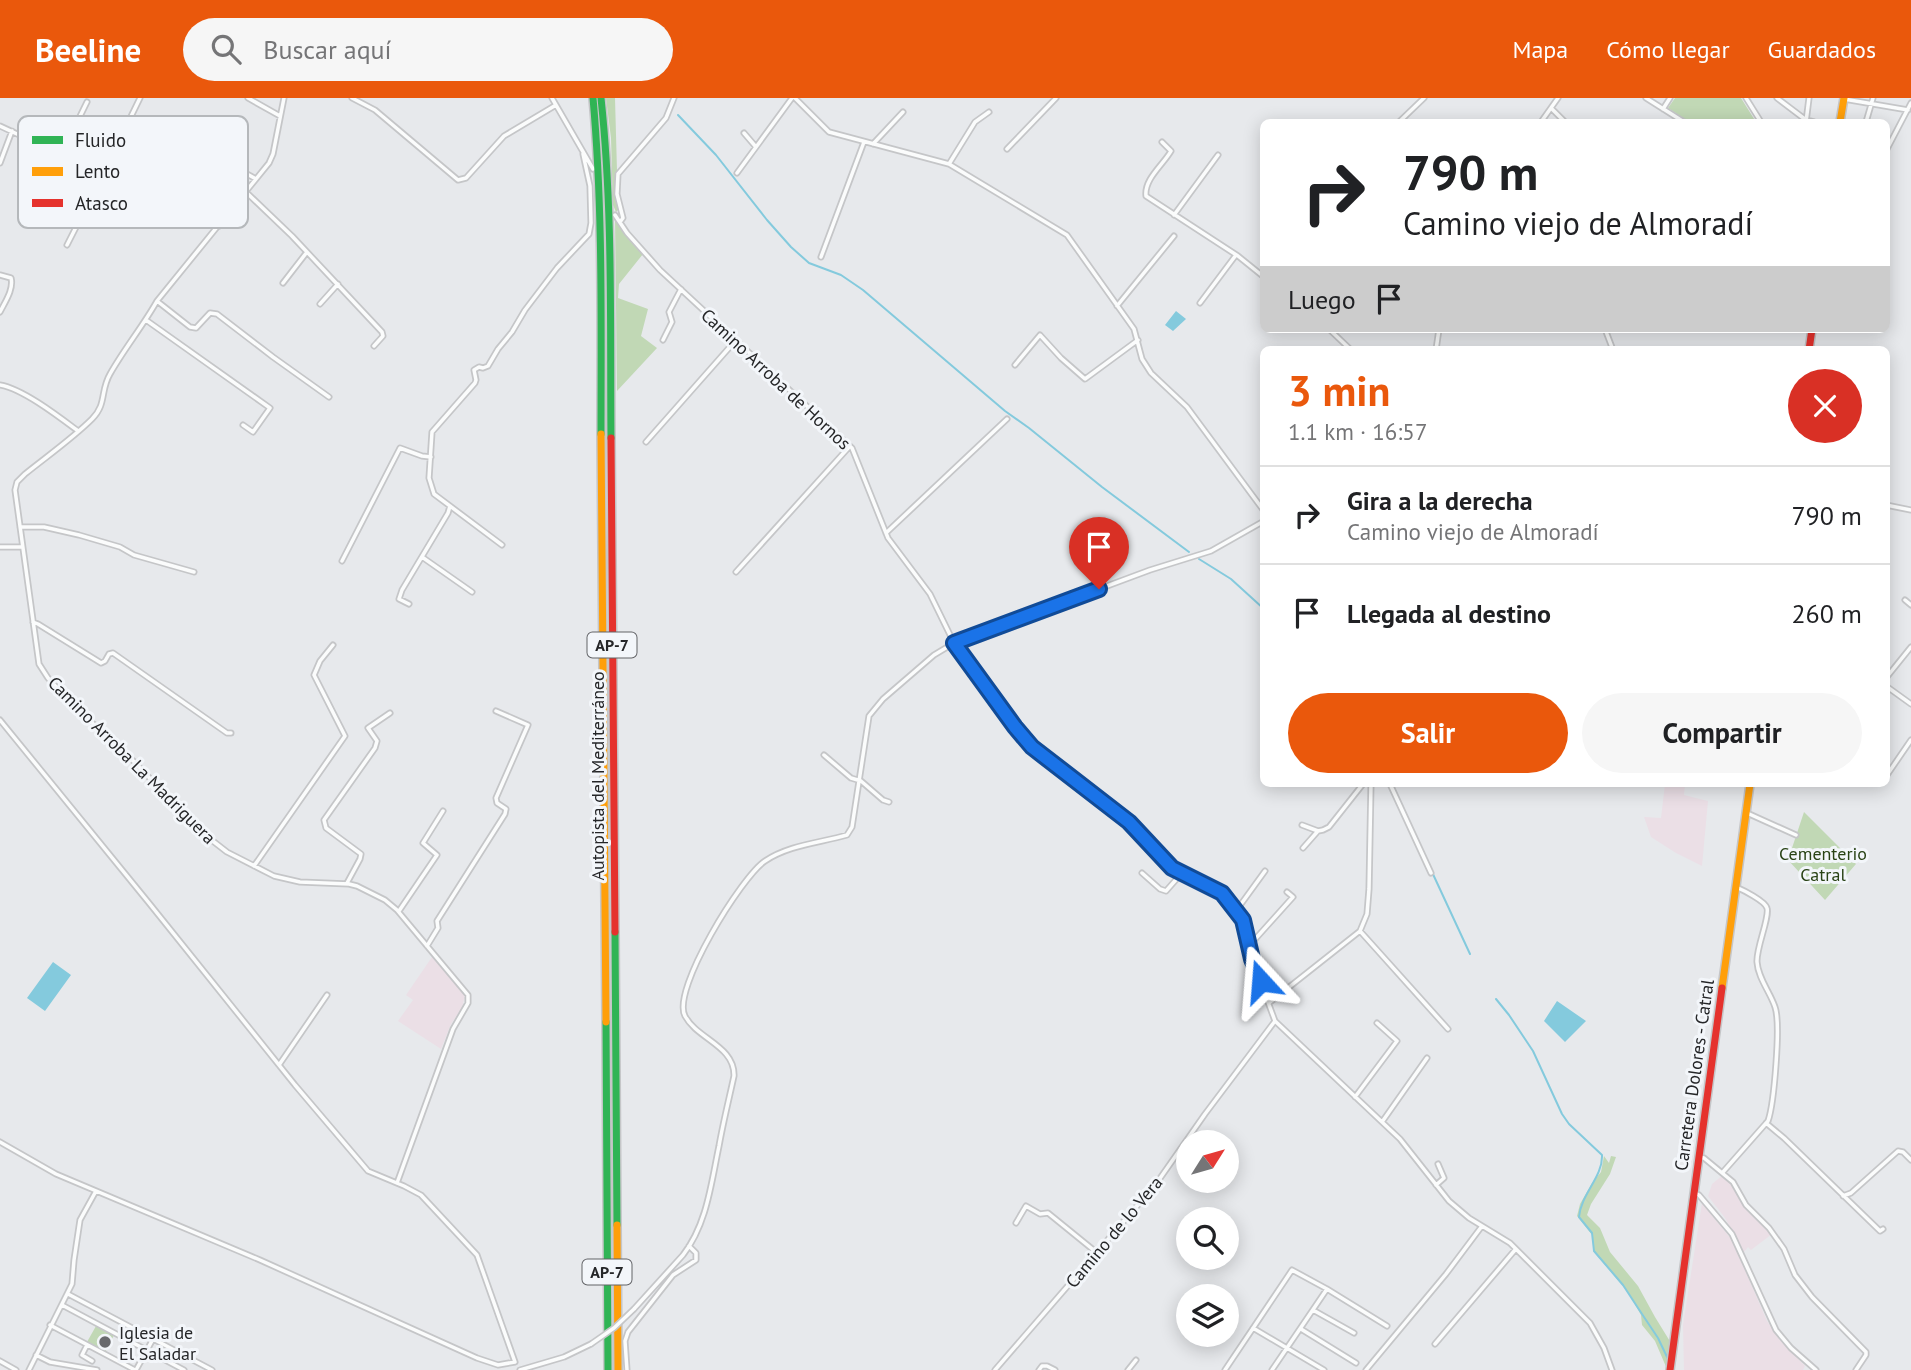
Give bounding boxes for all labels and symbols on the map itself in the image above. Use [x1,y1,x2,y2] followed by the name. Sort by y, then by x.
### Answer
[18,116,248,228] legend
[75,128,126,152] text: Fluido
[75,159,120,183] text: Lento
[75,191,128,215] text: Atasco
[696,304,856,454] street label: Camino Arroba de Hornos
[1069,517,1129,589] pin
[588,632,636,658] road number: AP-7
[43,671,221,849] street label: Camino Arroba La Madriguera
[586,671,609,881] street label: Autopista del Mediterráneo
[1779,842,1867,886] park label: Cementerio Catral
[1224,944,1298,1018] position arrow
[1669,977,1719,1172] street label: Carretera Dolores - Catral
[1176,1130,1239,1194] north arrow
[1061,1171,1167,1293] street label: Camino de lo Vera
[582,1260,632,1284] road number: AP-7
[119,1321,196,1365] place label: Iglesia de El Saladar
[97,1334,113,1350] marker: Iglesia de El Saladar

